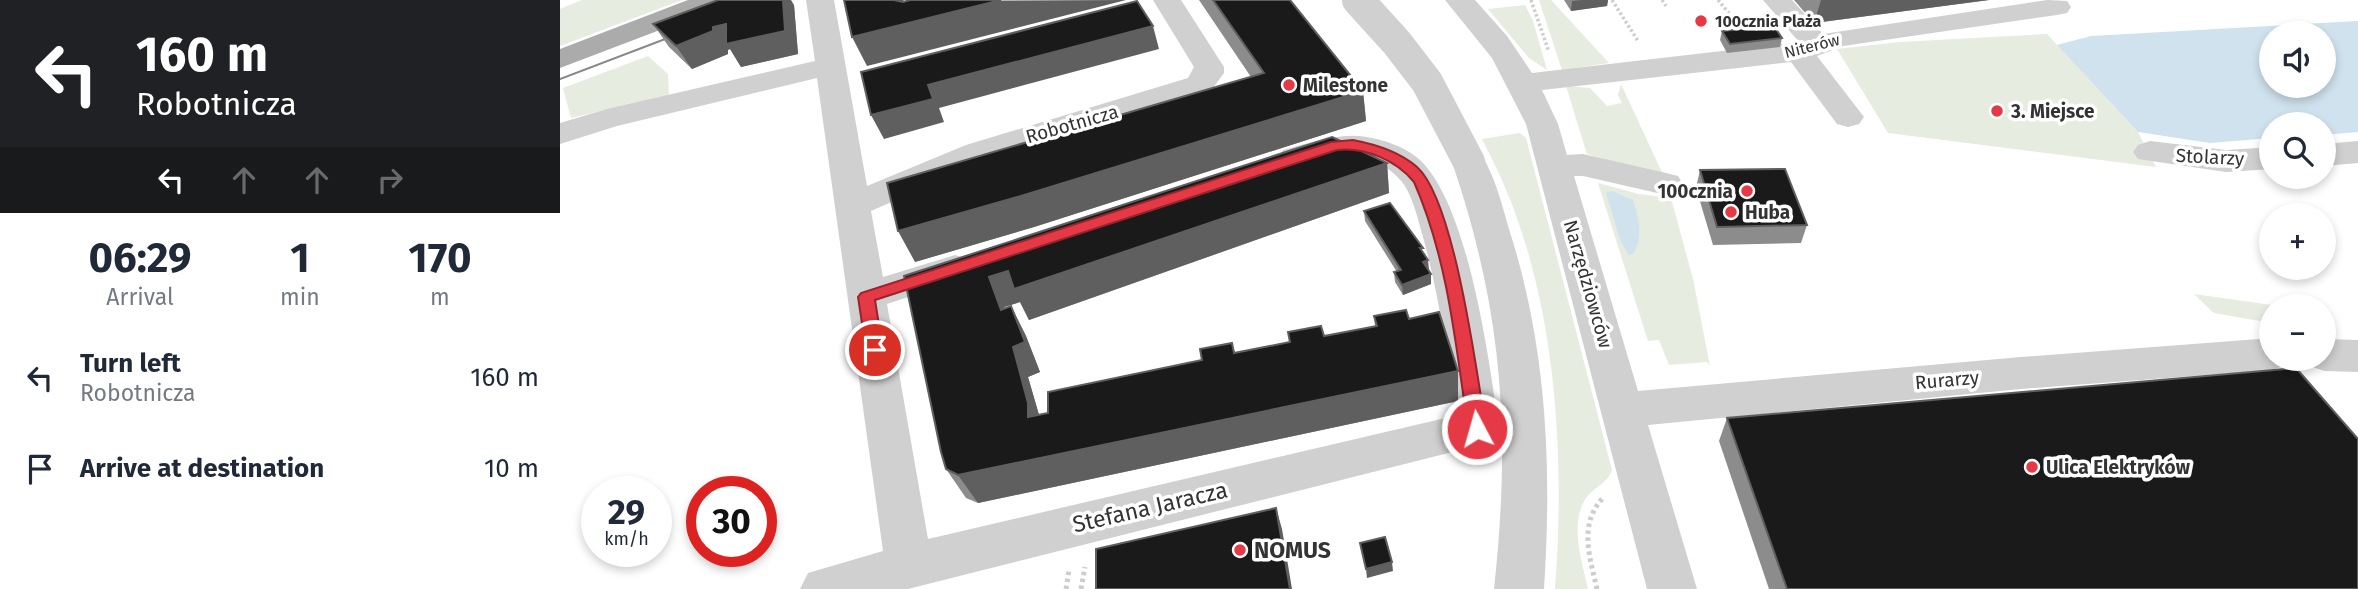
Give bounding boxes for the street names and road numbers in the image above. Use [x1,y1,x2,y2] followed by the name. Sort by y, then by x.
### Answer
[1782,30,1842,62] street label: Niterów
[1023,100,1121,148] street label: Robotnicza
[2175,144,2246,170] street label: Stolarzy
[1559,217,1617,351] street label: Narzędziowców
[1914,366,1981,394] street label: Rurarzy
[1070,476,1230,538] street label: Stefana Jaracza

